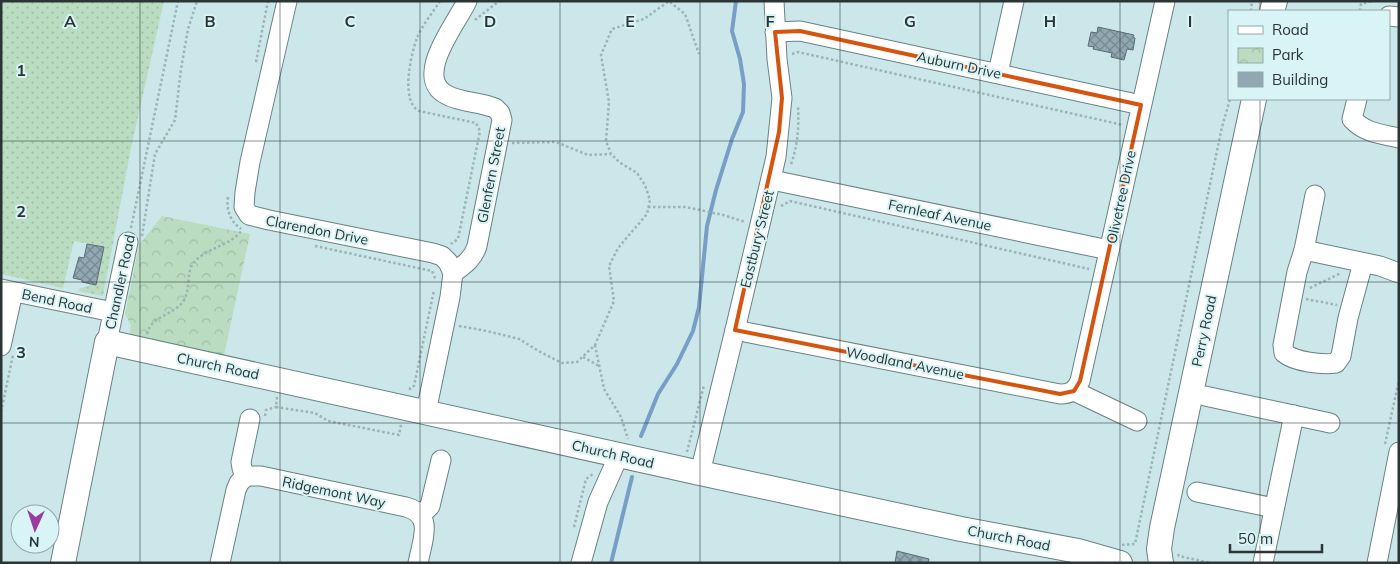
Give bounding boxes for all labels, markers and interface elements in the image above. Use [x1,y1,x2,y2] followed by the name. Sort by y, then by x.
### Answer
[1228,10,1390,100] legend
[64,11,76,31] text: A
[204,11,216,31] text: B
[345,11,356,31] text: C
[484,11,496,31] text: D
[625,11,635,31] text: E
[765,11,775,31] text: F
[904,11,916,31] text: G
[1044,11,1056,31] text: H
[1188,11,1192,31] text: I
[1272,20,1309,39] text: Road
[1272,45,1304,64] text: Park
[915,47,1003,83] street label: Auburn Drive
[16,60,26,80] text: 1
[1272,70,1328,89] text: Building
[473,125,509,224] street label: Glenfern Street
[1102,149,1140,245] street label: Olivetree Drive
[736,188,778,290] street label: Eastbury Street
[887,195,993,235] street label: Fernleaf Avenue
[16,201,26,221] text: 2
[264,211,370,249] street label: Clarendon Drive
[101,233,139,331] street label: Chandler Road
[20,285,94,317] street label: Bend Road
[1188,294,1220,368] street label: Perry Road
[16,342,26,362] text: 3
[844,343,966,383] street label: Woodland Avenue
[175,348,261,384] street label: Church Road
[570,436,656,472] street label: Church Road
[281,472,388,512] street label: Ridgemont Way
[10,504,60,554] north arrow
[966,521,1052,555] street label: Church Road
[1230,522,1322,554] scale bar
[1238,529,1273,548] text: 50 m
[29,533,40,551] text: N

